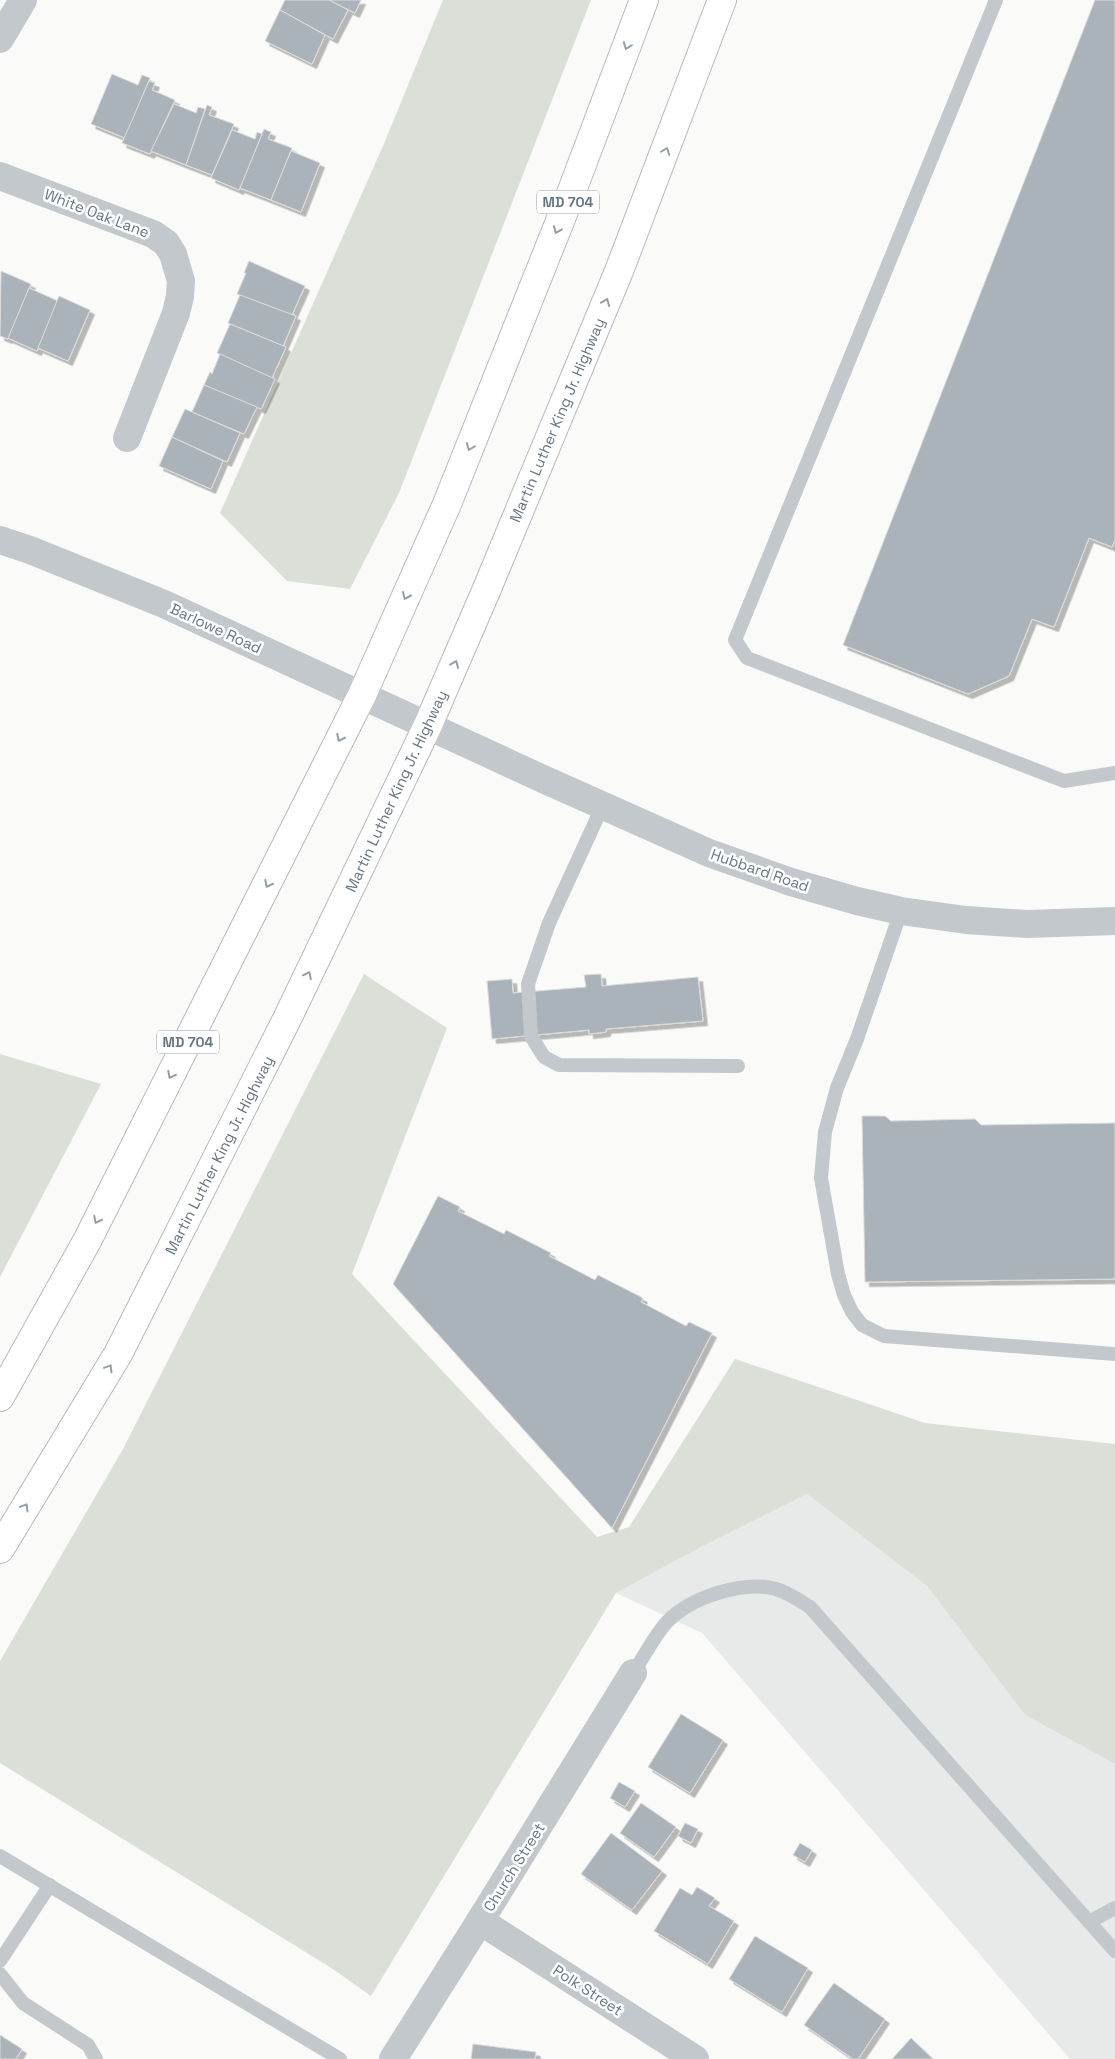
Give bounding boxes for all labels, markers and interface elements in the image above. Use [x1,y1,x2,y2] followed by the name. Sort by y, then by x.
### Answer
[623,41,633,50] one-way arrow
[659,147,670,156] one-way arrow
[42,184,152,242] street label: White Oak Lane
[537,190,599,213] road number: MD 704
[552,225,563,234] one-way arrow
[600,298,611,307] one-way arrow
[505,315,609,525] street label: Martin Luther King Jr. Highway
[466,442,476,451] one-way arrow
[402,591,413,600] one-way arrow
[167,599,265,657] street label: Barlowe Road
[448,660,459,669] one-way arrow
[341,687,451,895] street label: Martin Luther King Jr. Highway
[337,733,347,742] one-way arrow
[708,844,812,896] street label: Hubbard Road
[264,878,274,887] one-way arrow
[302,971,313,980] one-way arrow
[157,1030,219,1054] road number: MD 704
[161,1053,277,1257] street label: Martin Luther King Jr. Highway
[167,1070,177,1079] one-way arrow
[93,1215,103,1224] one-way arrow
[103,1365,113,1374] one-way arrow
[19,1504,29,1513] one-way arrow
[479,1819,549,1915] street label: Church Street
[549,1960,627,2020] street label: Polk Street

